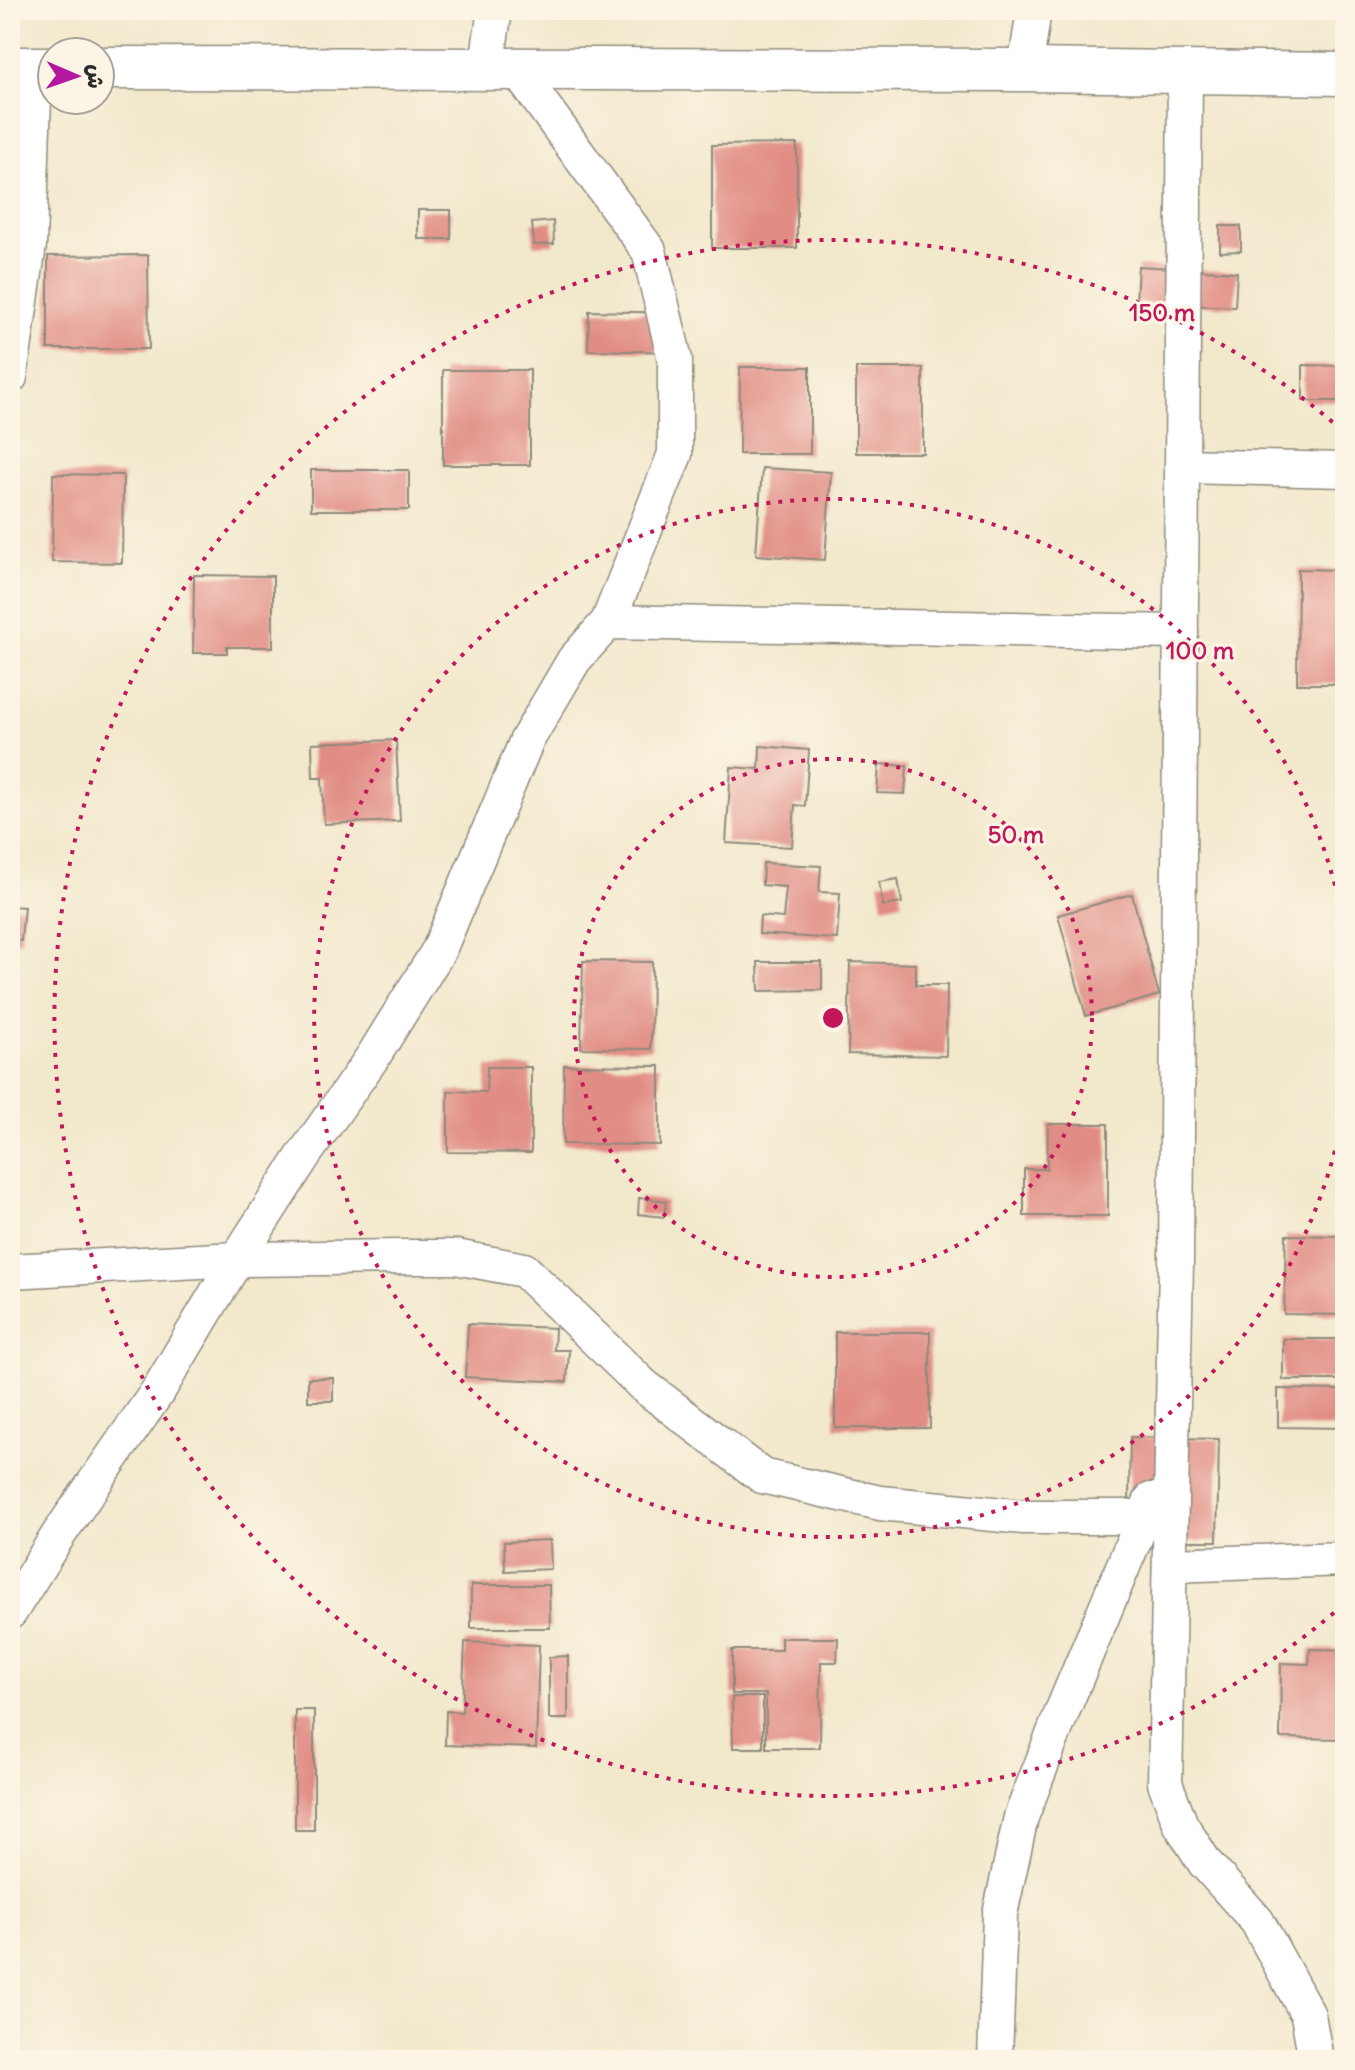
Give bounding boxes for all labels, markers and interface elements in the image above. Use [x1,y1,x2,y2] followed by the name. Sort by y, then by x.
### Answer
[36,36,116,116] north arrow
[82,64,110,89] text: ش
[1129,297,1195,327] text: 150 m
[1166,635,1234,665] text: 100 m
[988,819,1044,849] text: 50 m
[819,1004,847,1032] centre of rings

